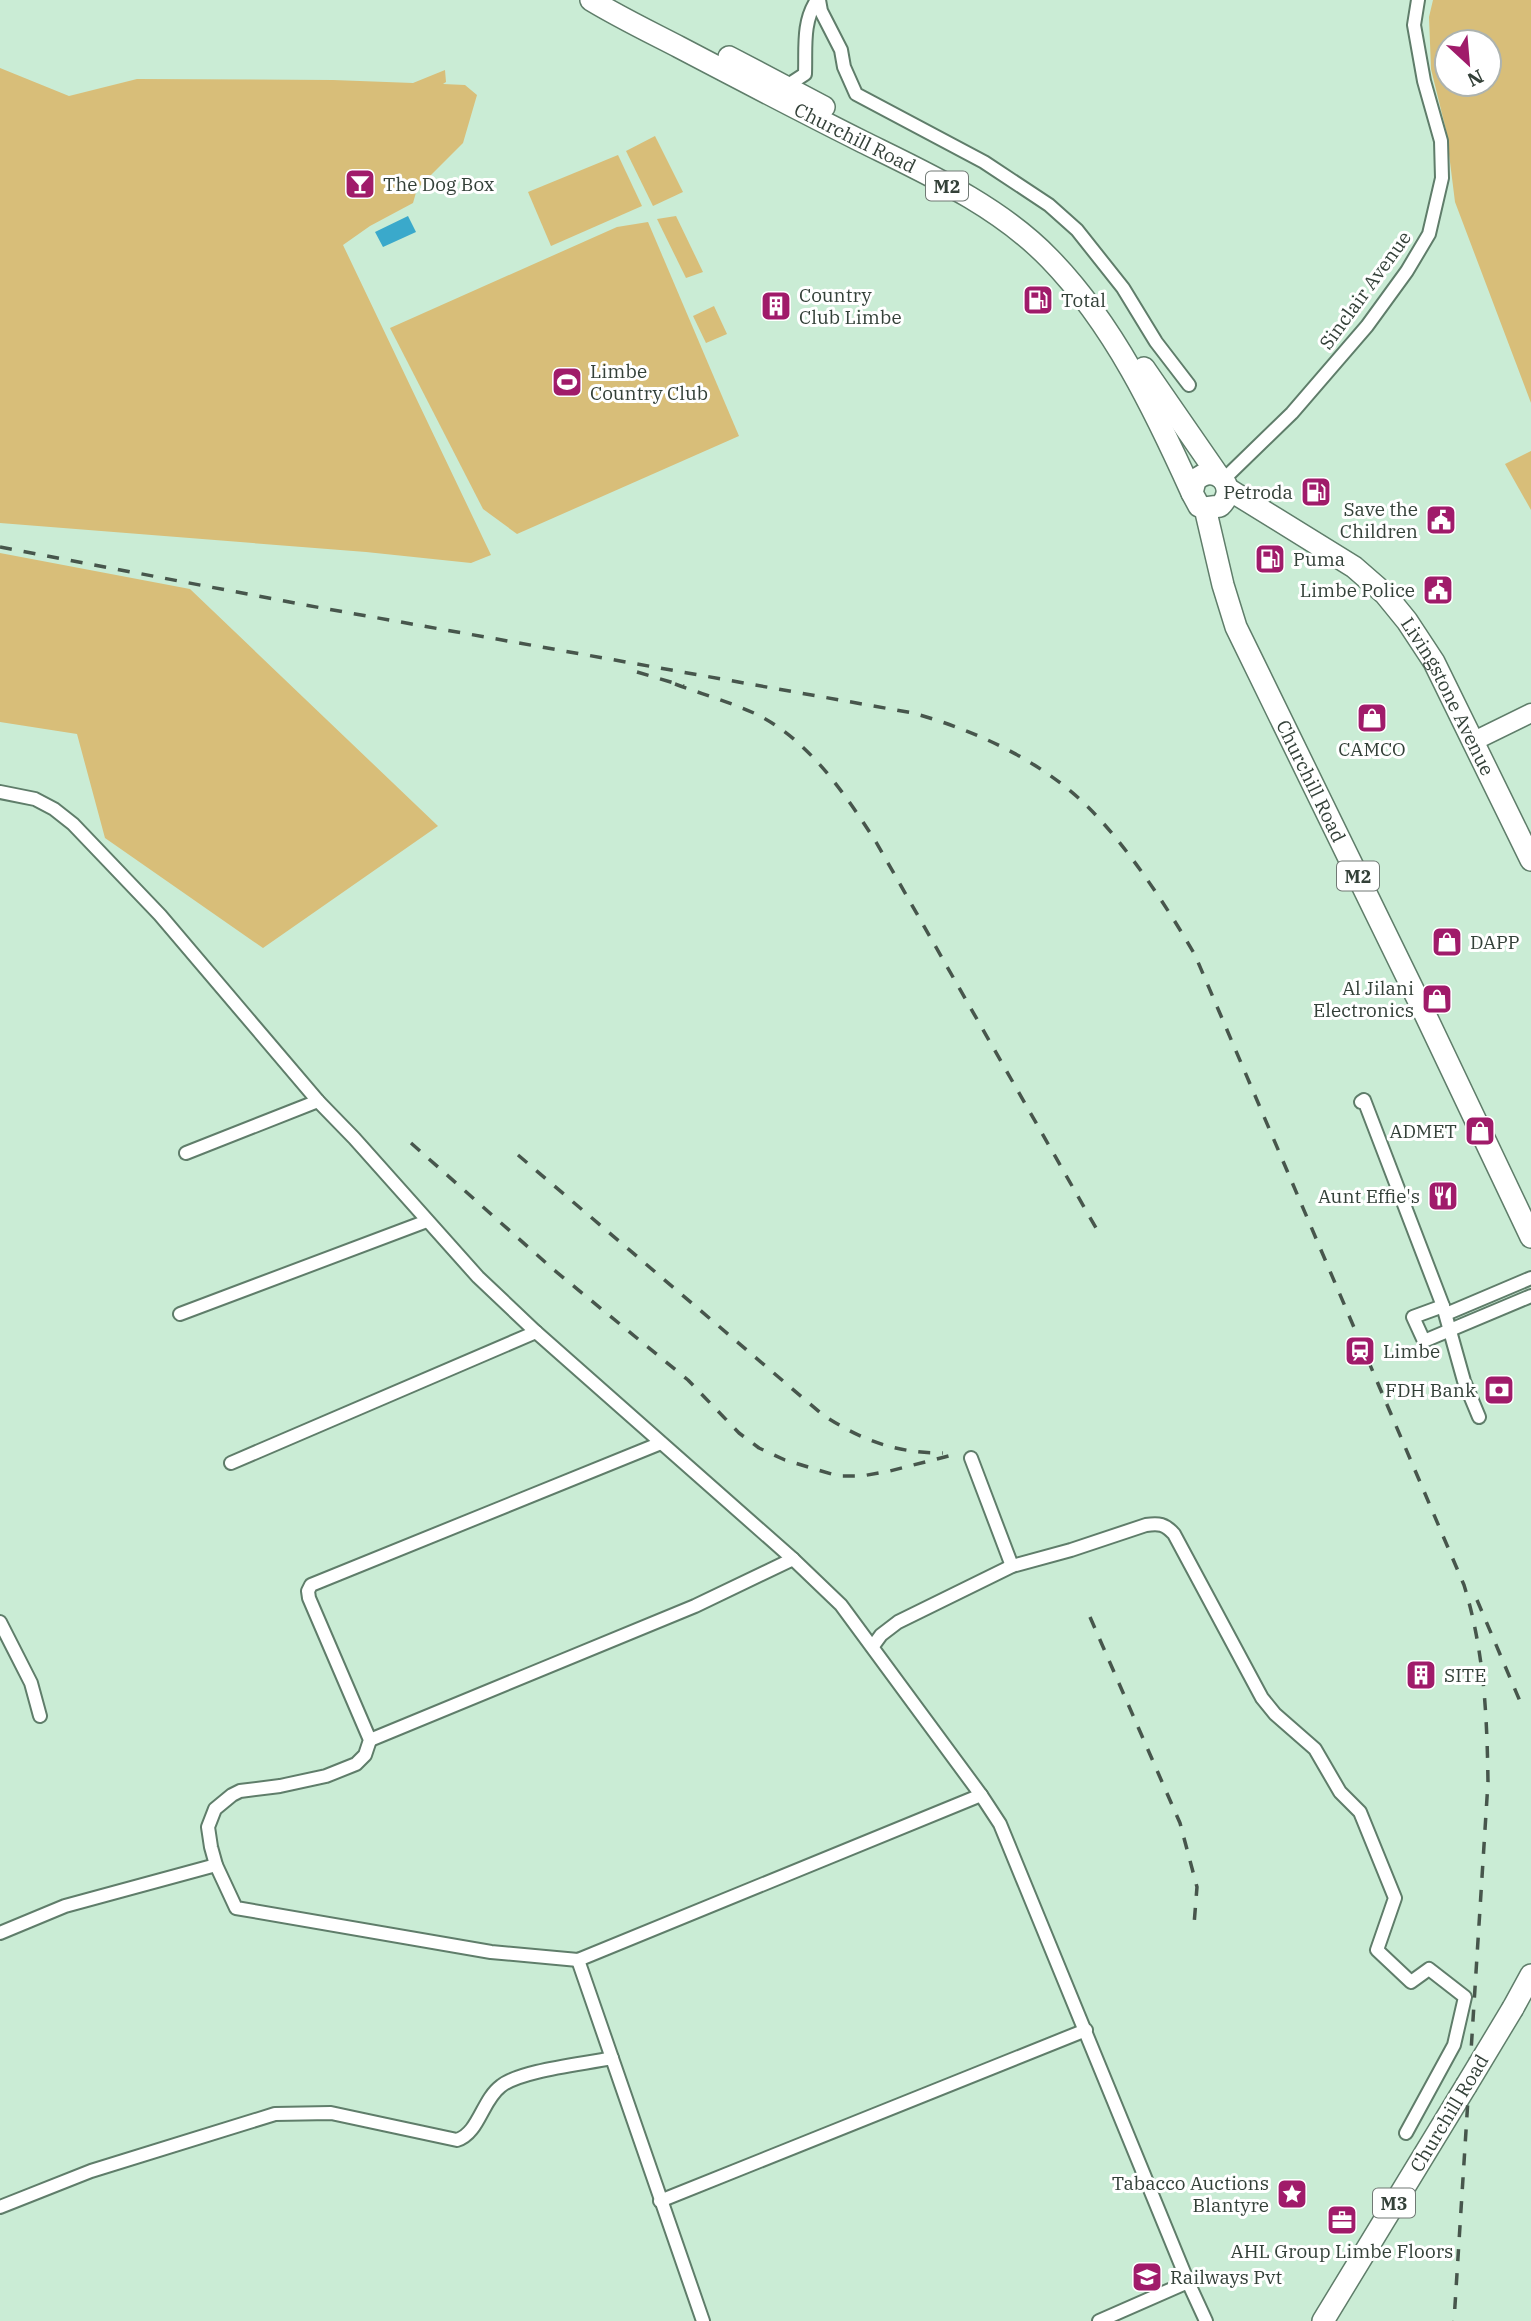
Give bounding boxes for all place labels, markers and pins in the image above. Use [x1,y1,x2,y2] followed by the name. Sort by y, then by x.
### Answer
[343,167,377,201] bar icon: The Dog Box
[383,172,495,196] place label: The Dog Box
[799,283,902,329] place label: Country Club Limbe
[1021,283,1055,317] fuel station icon: Total
[1061,288,1106,312] place label: Total
[759,289,793,323] building icon: Country Club Limbe
[590,359,708,405] place label: Limbe Country Club
[550,365,584,399] sports icon: Limbe Country Club
[1299,475,1333,509] fuel station icon: Petroda
[1223,480,1293,504] place label: Petroda
[1340,497,1418,543] place label: Save the Children
[1424,503,1458,537] public building icon: Save the Children
[1253,542,1287,576] fuel station icon: Puma
[1293,547,1345,571] place label: Puma
[1421,573,1455,607] public building icon: Limbe Police
[1300,578,1415,602] place label: Limbe Police
[1355,701,1389,735] shop icon: CAMCO
[1338,737,1406,761] place label: CAMCO
[1430,925,1464,959] shop icon: DAPP
[1470,930,1520,954] place label: DAPP
[1313,976,1414,1022] place label: Al Jilani Electronics
[1420,982,1454,1016] shop icon: Al Jilani Electronics
[1463,1114,1497,1148] shop icon: ADMET
[1389,1119,1457,1143] place label: ADMET
[1426,1179,1460,1213] restaurant icon: Aunt Effie's
[1318,1184,1420,1208] place label: Aunt Effie's
[1343,1334,1377,1368] station icon: Limbe
[1383,1339,1440,1363] place label: Limbe
[1482,1373,1516,1407] bank icon: FDH Bank
[1385,1378,1476,1402] place label: FDH Bank
[1404,1658,1438,1692] building icon: SITE
[1444,1663,1486,1687] place label: SITE
[1112,2171,1269,2217] place label: Tabacco Auctions Blantyre
[1275,2177,1309,2211] place icon: Tabacco Auctions Blantyre
[1325,2203,1359,2237] office icon: AHL Group Limbe Floors
[1231,2239,1453,2263] place label: AHL Group Limbe Floors
[1130,2260,1164,2294] school or university icon: Railways Pvt
[1170,2265,1283,2289] place label: Railways Pvt

